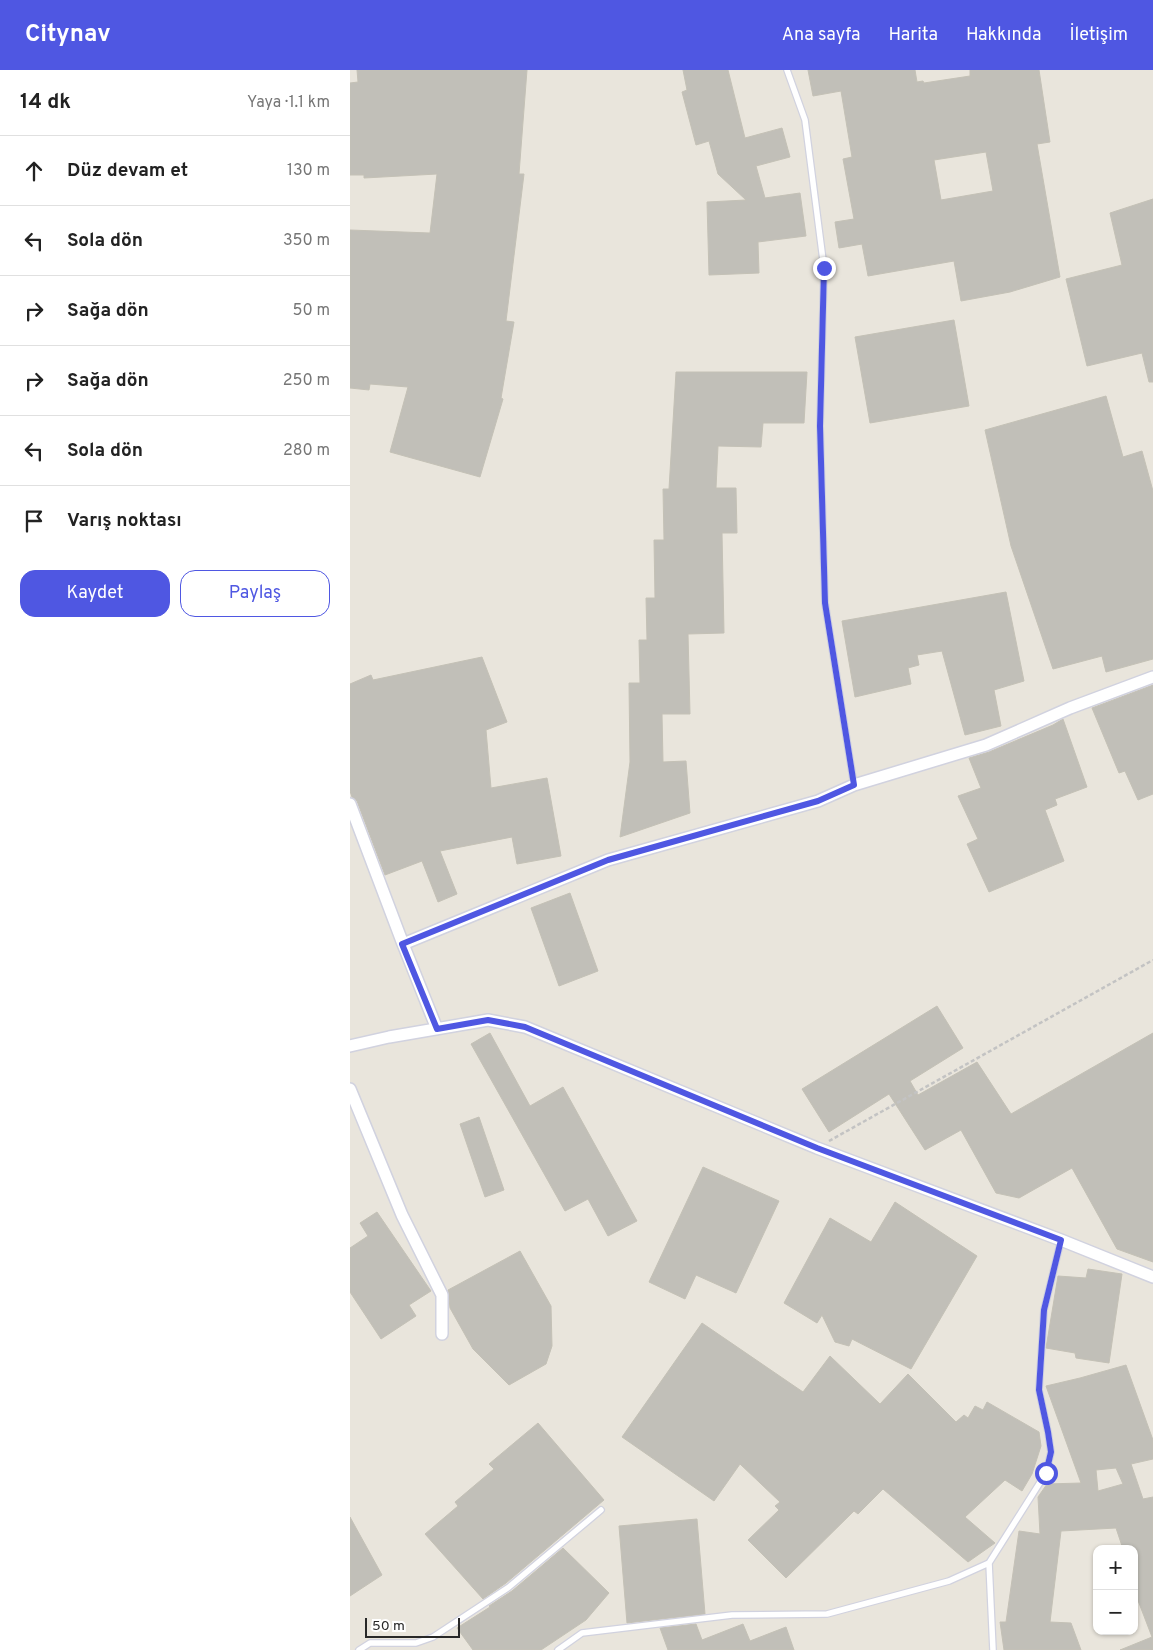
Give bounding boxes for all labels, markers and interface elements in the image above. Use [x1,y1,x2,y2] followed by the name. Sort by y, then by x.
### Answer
[25,20,111,50] text: Citynav
[782,24,861,47] text: Ana sayfa
[889,24,938,47] text: Harita
[966,24,1041,47] text: Hakkında
[1069,24,1128,47] text: İletişim
[20,89,71,116] text: 14 dk
[247,93,330,113] text: Yaya · 1.1 km
[20,157,48,185] icon: ahead
[67,159,188,183] text: Düz devam et
[287,161,330,181] text: 130 m
[20,227,48,255] icon: left
[67,229,143,253] text: Sola dön
[283,231,330,251] text: 350 m
[813,257,836,280] route end
[20,297,48,325] icon: right
[67,299,149,323] text: Sağa dön
[293,301,330,321] text: 50 m
[20,367,48,395] icon: right
[67,369,149,393] text: Sağa dön
[283,371,330,391] text: 250 m
[20,437,48,465] icon: left
[67,439,143,463] text: Sola dön
[283,441,330,461] text: 280 m
[20,507,48,535] icon: arrive
[67,509,182,533] text: Varış noktası
[20,570,170,617] button: Kaydet
[180,570,330,617] button: Paylaş
[1035,1462,1058,1485] route start
[1093,1545,1138,1635] map controls
[1093,1545,1138,1590] button: +
[1093,1590,1138,1635] button: −
[365,1615,460,1638] scale bar
[372,1618,405,1635] text: 50 m

